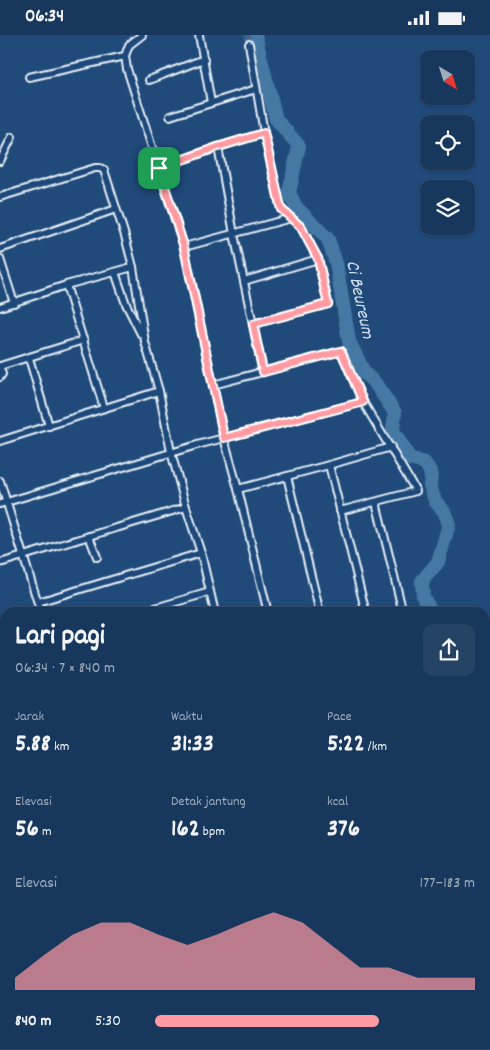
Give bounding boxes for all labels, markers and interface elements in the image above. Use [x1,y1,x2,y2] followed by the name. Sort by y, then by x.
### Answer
[25,4,64,31] text: 06:34
[420,50,475,105] north arrow
[420,50,475,235] map controls
[420,115,475,170] button: locate
[138,147,180,189] pin
[145,154,173,182] icon: arrive
[420,180,475,235] button: layers
[337,258,380,342] water label: Ci Beureum
[15,618,105,658] text: Lari pagi
[423,624,475,676] button: share
[15,657,115,680] text: 06:34 · 7 × 840 m
[15,707,44,727] text: Jarak
[171,707,203,727] text: Waktu
[327,707,352,727] text: Pace
[15,727,51,763] text: 5.88
[171,727,214,763] text: 31:33
[327,727,365,763] text: 5:22
[51,737,69,757] text: km
[365,737,387,757] text: /km
[15,792,52,812] text: Elevasi
[171,792,246,812] text: Detak jantung
[327,792,348,812] text: kcal
[15,812,39,848] text: 56
[171,812,200,848] text: 162
[327,812,360,848] text: 376
[39,822,52,842] text: m
[200,822,225,842] text: bpm
[15,872,57,895] text: Elevasi
[420,872,475,895] text: 177–183 m
[15,1010,51,1033] text: 840 m
[95,1010,121,1033] text: 5:30

